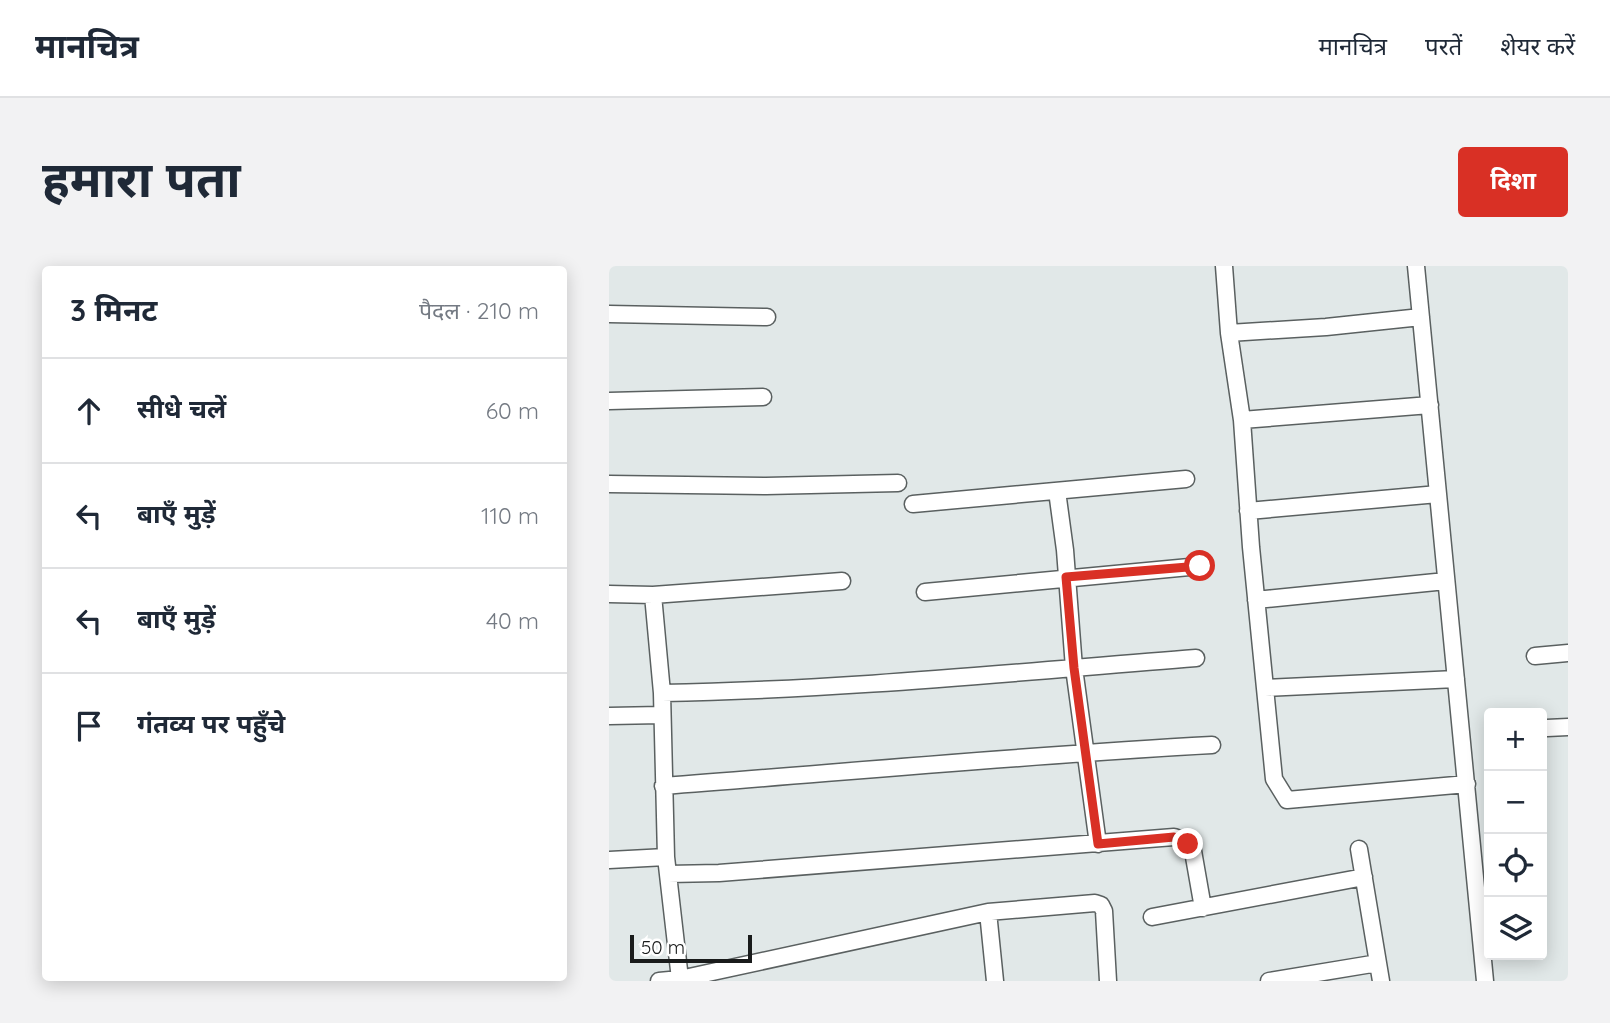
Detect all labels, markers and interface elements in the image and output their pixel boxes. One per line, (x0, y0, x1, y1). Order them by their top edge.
text: मानचित्र (35, 25, 139, 66)
text: मानचित्र (1318, 31, 1387, 61)
text: परतें (1425, 31, 1462, 61)
text: शेयर करें (1500, 31, 1575, 61)
button: दिशा (1458, 147, 1568, 217)
text: हमारा पता (42, 148, 241, 209)
text: 3 मिनट (70, 291, 157, 329)
text: पैदल · 210 m (419, 296, 539, 325)
icon: ahead (70, 392, 108, 430)
text: सीधे चलें (137, 392, 226, 425)
text: 60 m (486, 396, 539, 425)
icon: left (70, 497, 108, 535)
text: बाएँ मुड़ें (137, 497, 216, 530)
text: 110 m (481, 501, 539, 530)
route start (1184, 550, 1215, 581)
icon: left (70, 602, 108, 640)
text: बाएँ मुड़ें (137, 602, 216, 635)
text: 40 m (486, 606, 539, 635)
icon: arrive (70, 707, 108, 745)
text: गंतव्य पर पहुँचे (137, 707, 285, 740)
map controls (1484, 708, 1547, 960)
button: + (1484, 708, 1547, 771)
button: − (1484, 771, 1547, 834)
route end (1172, 828, 1203, 859)
button: locate (1484, 834, 1547, 897)
button: layers (1484, 897, 1547, 960)
scale bar (630, 932, 753, 964)
text: 50 m (641, 935, 685, 959)

